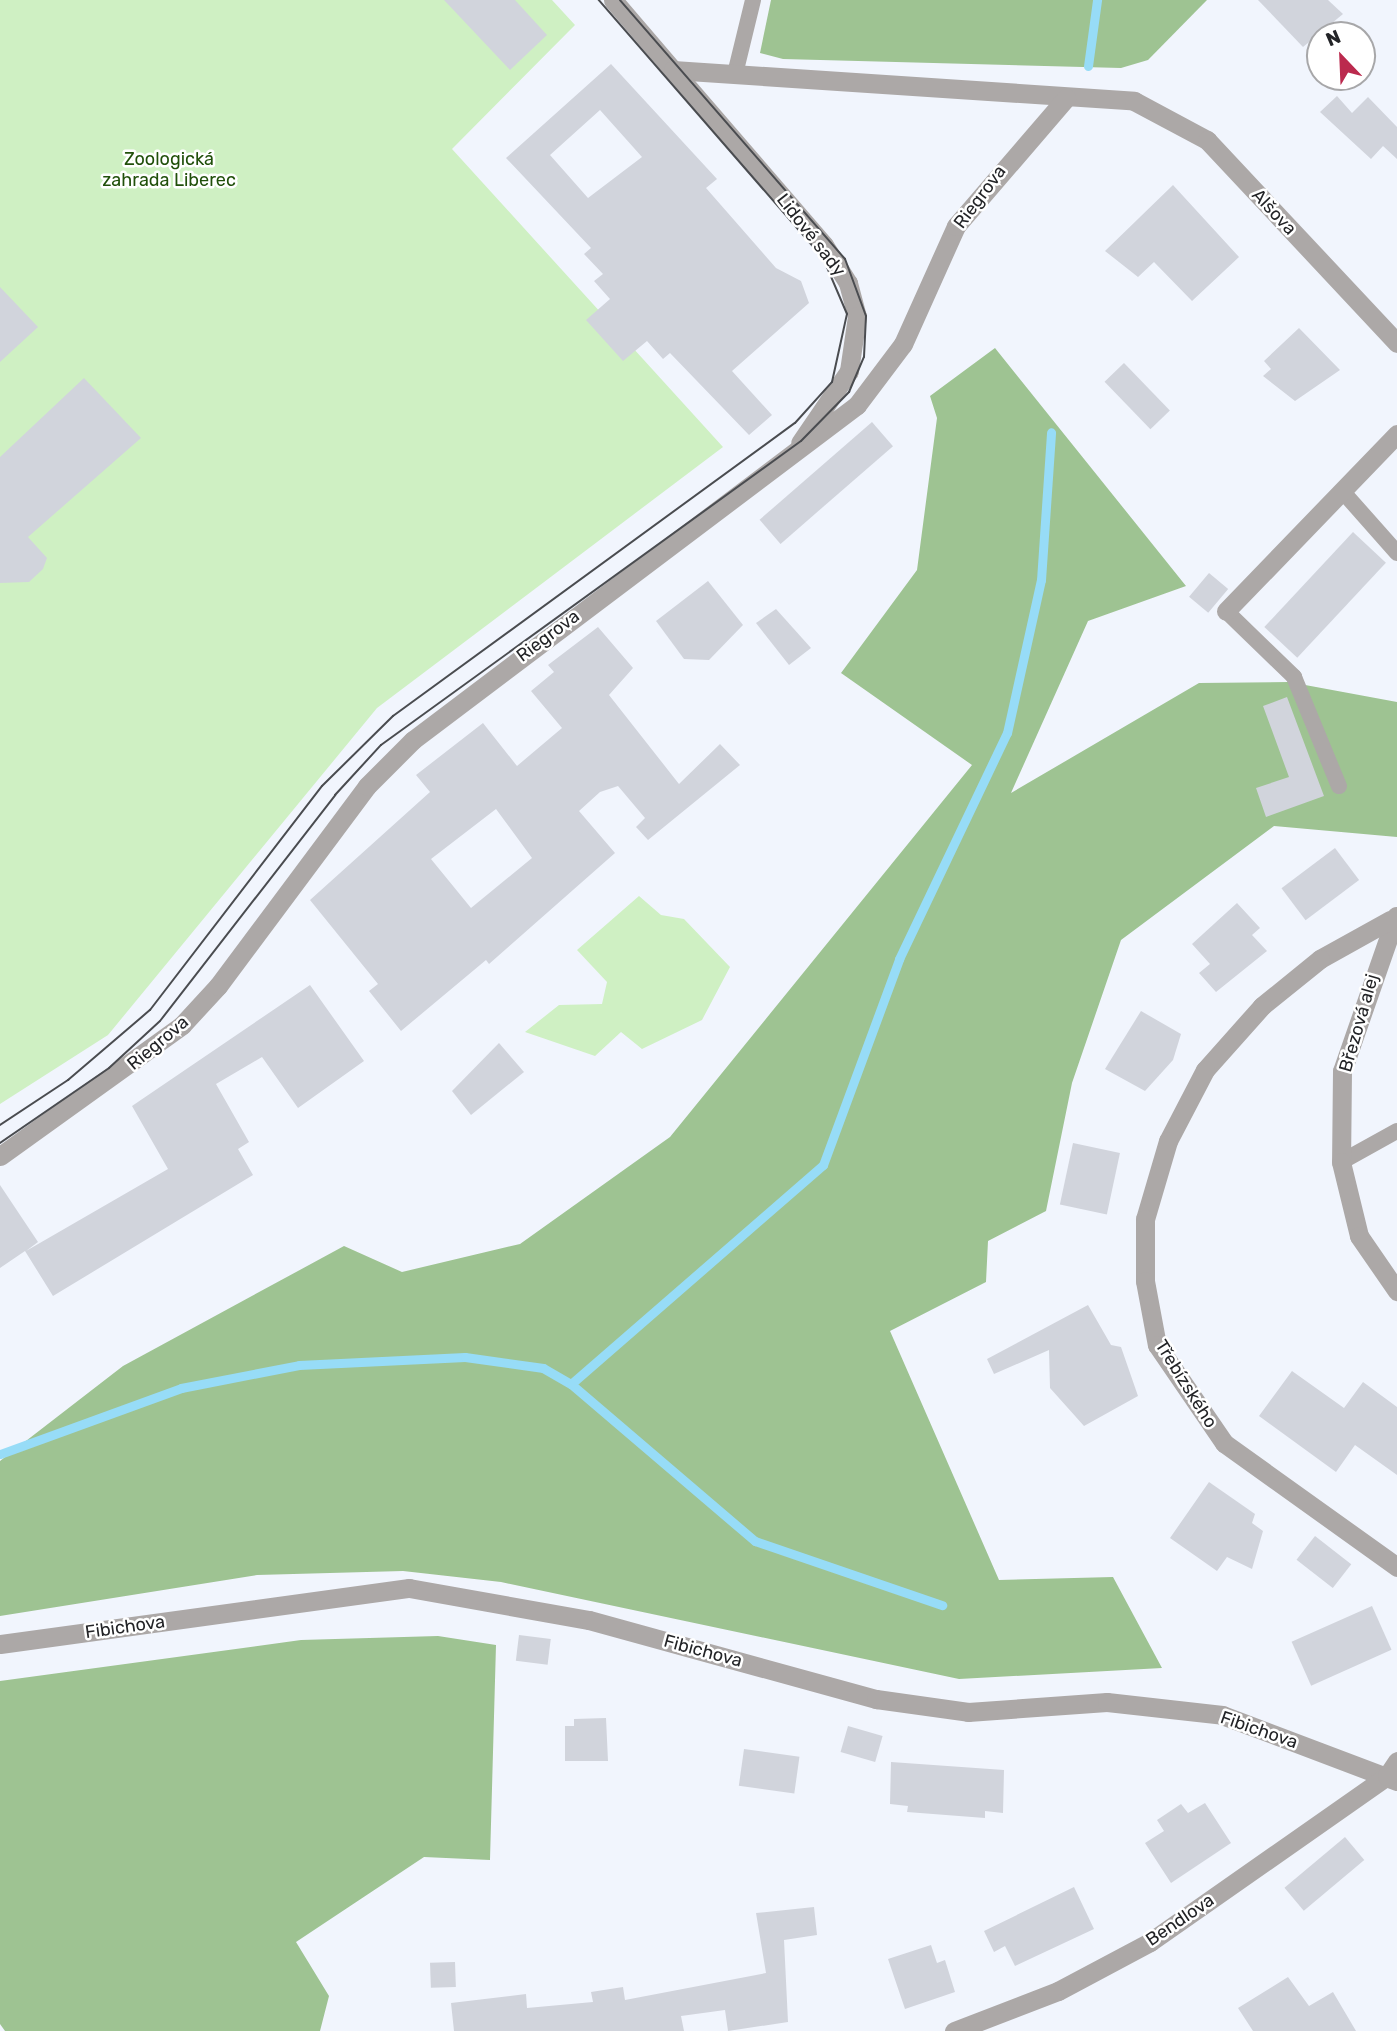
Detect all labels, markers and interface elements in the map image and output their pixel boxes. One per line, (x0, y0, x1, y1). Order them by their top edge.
north arrow (1306, 21, 1376, 91)
text: N (1323, 25, 1344, 51)
park label: Zoologická zahrada Liberec (102, 149, 236, 192)
street label: Riegrova (949, 161, 1011, 233)
street label: Alšova (1247, 184, 1301, 240)
street label: Lidové sady (772, 189, 850, 281)
street label: Riegrova (512, 605, 584, 667)
street label: Březová alej (1335, 972, 1383, 1074)
street label: Riegrova (123, 1011, 193, 1075)
street label: Třebízského (1150, 1336, 1222, 1432)
street label: Fibichova (84, 1611, 166, 1643)
street label: Fibichova (661, 1630, 745, 1672)
street label: Fibichova (1217, 1707, 1301, 1753)
street label: Bendlova (1142, 1889, 1218, 1951)

